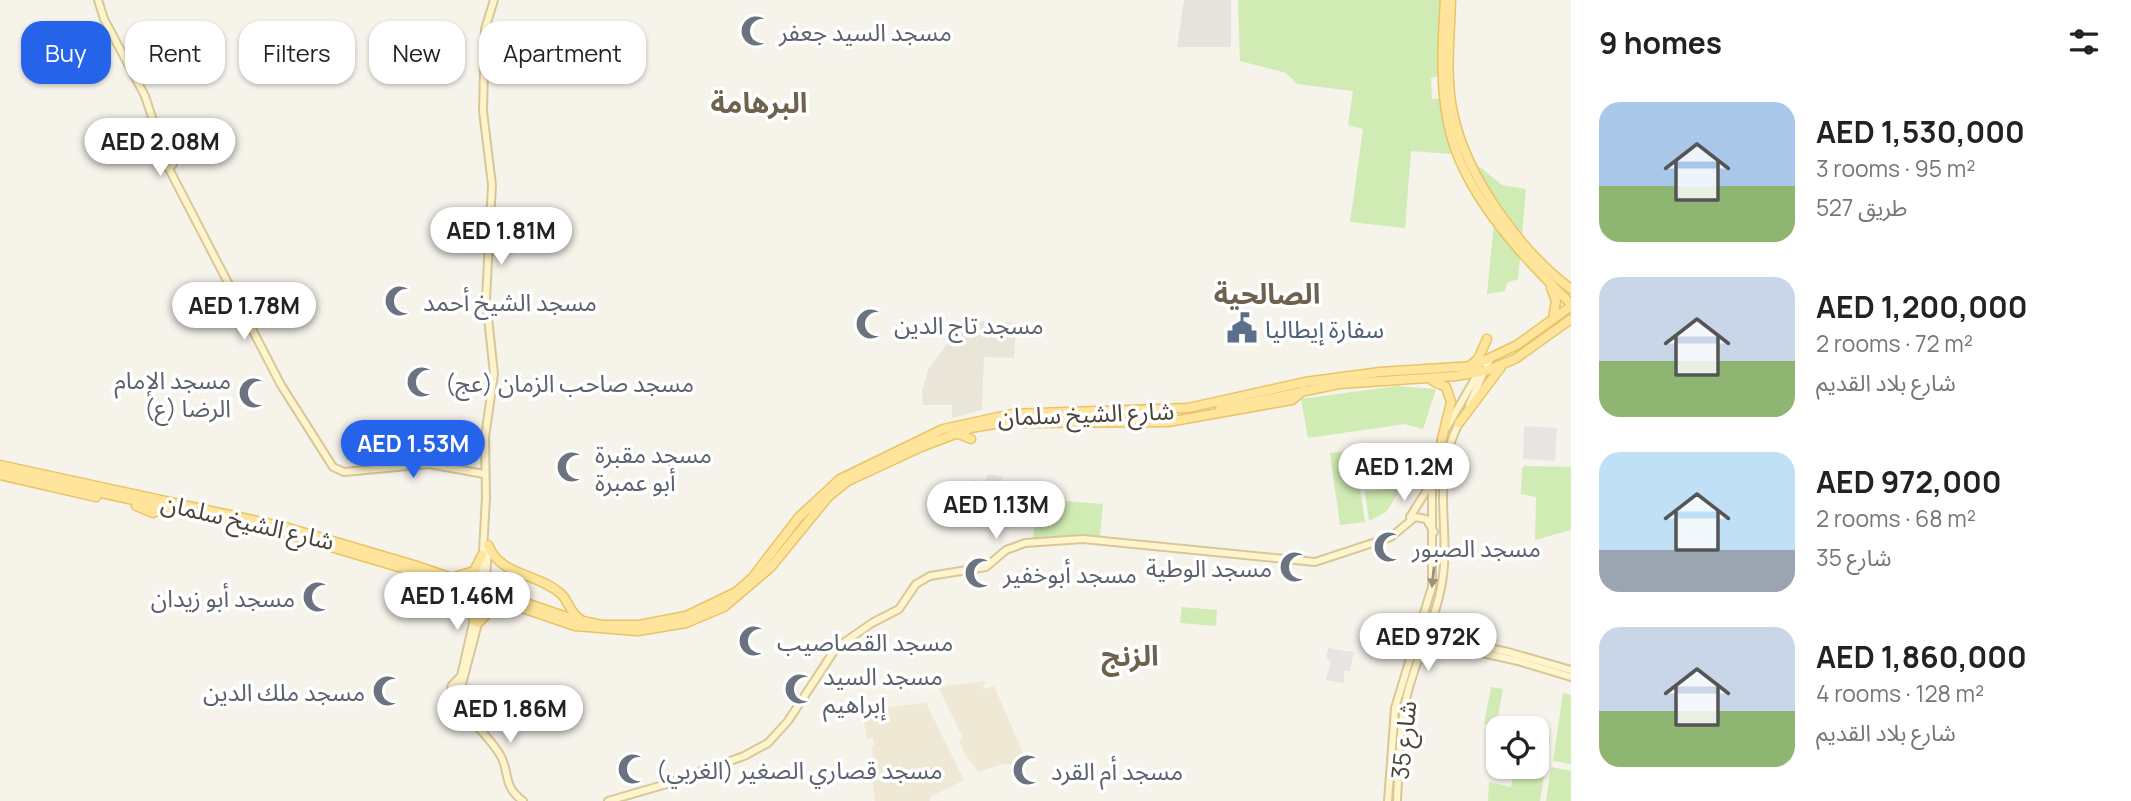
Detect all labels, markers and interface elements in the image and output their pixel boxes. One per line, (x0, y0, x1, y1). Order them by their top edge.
mosque icon: مسجد السيد جعفر (739, 14, 773, 48)
place label: مسجد السيد جعفر (778, 15, 952, 48)
chip: Buy (21, 21, 111, 84)
chip: Rent (125, 21, 225, 84)
chip: Filters (239, 21, 355, 84)
chip: New (369, 21, 465, 84)
chip: Apartment (479, 21, 646, 84)
text: 9 homes (1599, 22, 1722, 63)
icon: filters (2065, 23, 2103, 61)
district label: البرهامة (711, 83, 807, 121)
text: AED 1,530,000 (1816, 111, 2025, 152)
pin: AED 2.08M (80, 118, 240, 178)
text: AED 2.08M (100, 125, 220, 157)
icon: home (1655, 130, 1739, 214)
text: 3 rooms · 95 m² (1816, 152, 1975, 184)
text: طريق 527 (1816, 191, 1907, 223)
pin: AED 1.81M (421, 208, 581, 267)
text: AED 1.81M (446, 214, 556, 246)
district label: الصالحية (1214, 274, 1320, 312)
pin: AED 1.78M (164, 282, 324, 342)
mosque icon: مسجد الشيخ أحمد (383, 284, 417, 318)
place label: مسجد الشيخ أحمد (423, 285, 597, 320)
text: AED 1,200,000 (1816, 286, 2027, 327)
text: AED 1.78M (188, 289, 300, 321)
icon: home (1655, 305, 1739, 389)
mosque icon: مسجد تاج الدين (854, 307, 888, 341)
place label: مسجد تاج الدين (894, 308, 1044, 343)
public building icon: سفارة إيطاليا (1225, 311, 1259, 345)
place label: سفارة إيطاليا (1265, 312, 1384, 346)
text: 2 rooms · 72 m² (1816, 327, 1973, 359)
place label: مسجد الإمام الرضا (ع) (114, 363, 231, 426)
mosque icon: مسجد صاحب الزمان (عج) (405, 365, 439, 399)
place label: مسجد صاحب الزمان (عج) (445, 366, 694, 401)
text: شارع بلاد القديم (1816, 366, 1956, 398)
mosque icon: مسجد الإمام الرضا (ع) (237, 376, 271, 410)
street label: شارع الشيخ سلمان (997, 393, 1175, 435)
pin: AED 1.53M (333, 420, 493, 480)
text: AED 1.53M (357, 427, 469, 459)
place label: مسجد مقبرة أبو عمبرة (595, 437, 712, 498)
pin: AED 1.2M (1332, 444, 1476, 503)
mosque icon: مسجد مقبرة أبو عمبرة (555, 450, 589, 484)
text: AED 1.2M (1354, 450, 1454, 482)
text: AED 972,000 (1816, 461, 2001, 502)
icon: home (1655, 480, 1739, 564)
pin: AED 1.13M (916, 482, 1076, 541)
street label: شارع الشيخ سلمان (158, 485, 338, 559)
text: AED 1.13M (943, 488, 1049, 520)
text: 2 rooms · 68 m² (1816, 502, 1976, 534)
mosque icon: مسجد الصبور (1372, 530, 1406, 564)
place label: مسجد الصبور (1411, 531, 1541, 564)
text: شارع 35 (1816, 541, 1891, 573)
mosque icon: مسجد الوطية (1278, 550, 1312, 584)
place label: مسجد الوطية (1146, 551, 1272, 584)
mosque icon: مسجد أبوخفير (963, 556, 997, 590)
place label: مسجد أبوخفير (1002, 557, 1137, 590)
one-way arrow (1428, 566, 1439, 588)
pin: AED 1.46M (377, 572, 537, 632)
text: AED 1.46M (400, 579, 514, 611)
mosque icon: مسجد أبو زيدان (301, 580, 335, 614)
place label: مسجد أبو زيدان (151, 581, 295, 614)
pin: AED 972K (1356, 614, 1500, 673)
text: AED 972K (1376, 620, 1480, 652)
mosque icon: مسجد القصاصيب (737, 624, 771, 658)
place label: مسجد القصاصيب (777, 625, 953, 658)
district label: الزنج (1101, 636, 1159, 677)
text: AED 1,860,000 (1816, 636, 2027, 677)
icon: home (1655, 655, 1739, 739)
place label: مسجد السيد إبراهيم (823, 659, 943, 722)
mosque icon: مسجد السيد إبراهيم (783, 672, 817, 706)
mosque icon: مسجد ملك الدين (371, 674, 405, 708)
place label: مسجد ملك الدين (203, 675, 365, 708)
text: 4 rooms · 128 m² (1816, 677, 1984, 709)
pin: AED 1.86M (430, 686, 590, 745)
text: AED 1.86M (453, 692, 567, 724)
street label: شارع 35 (1382, 699, 1426, 781)
map controls (1486, 716, 1549, 779)
button: locate (1486, 716, 1549, 779)
text: شارع بلاد القديم (1816, 716, 1956, 748)
mosque icon: مسجد قصاري الصغير (الغربي) (616, 752, 650, 786)
place label: مسجد قصاري الصغير (الغربي) (656, 753, 943, 789)
mosque icon: مسجد أم القرد (1011, 753, 1045, 787)
place label: مسجد أم القرد (1051, 754, 1183, 790)

